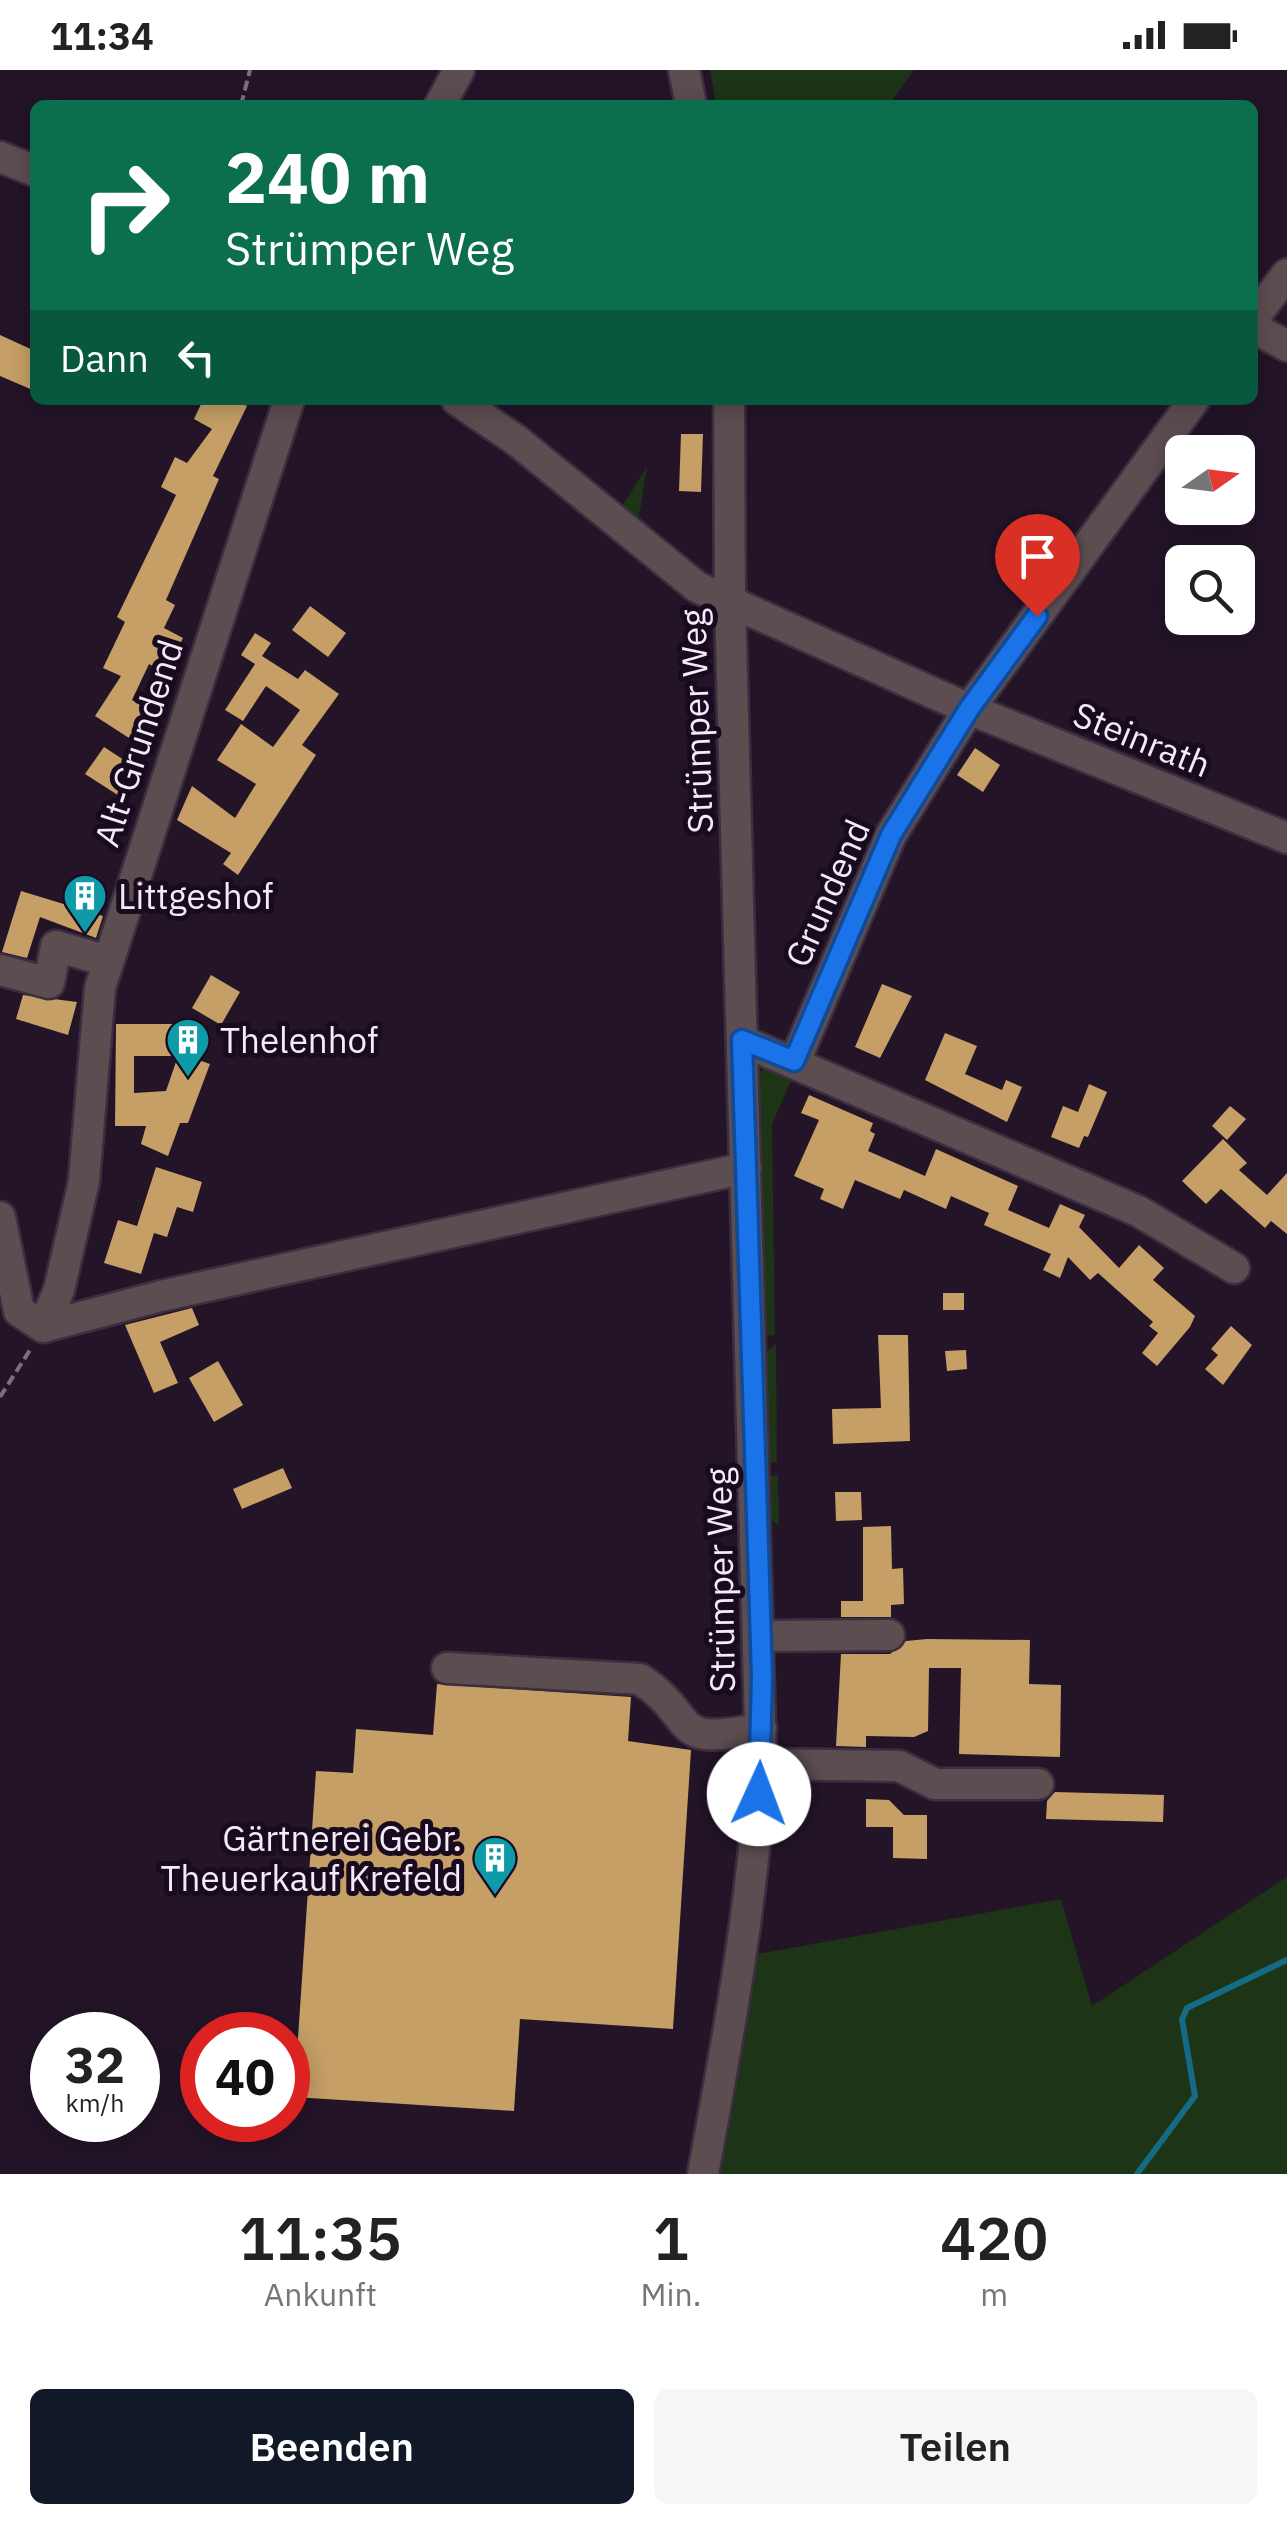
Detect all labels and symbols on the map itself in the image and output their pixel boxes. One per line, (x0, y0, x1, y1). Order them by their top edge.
north arrow (1165, 435, 1255, 525)
pin (995, 514, 1080, 617)
street label: Strümper Weg (669, 607, 723, 834)
street label: Alt-Grundend (83, 634, 193, 852)
street label: Steinrath (1067, 691, 1217, 787)
street label: Grundend (774, 812, 880, 974)
building icon: Littgeshof (62, 873, 108, 934)
place label: Littgeshof (118, 873, 273, 919)
building icon: Thelenhof (165, 1017, 211, 1078)
place label: Thelenhof (220, 1017, 378, 1063)
street label: Strümper Weg (695, 1467, 745, 1693)
position arrow (707, 1742, 811, 1846)
place label: Gärtnerei Gebr. Theuerkauf Krefeld (161, 1815, 462, 1901)
building icon: Gärtnerei Gebr. Theuerkauf Krefeld (472, 1835, 518, 1896)
speed limit sign: 40 (180, 2012, 310, 2142)

